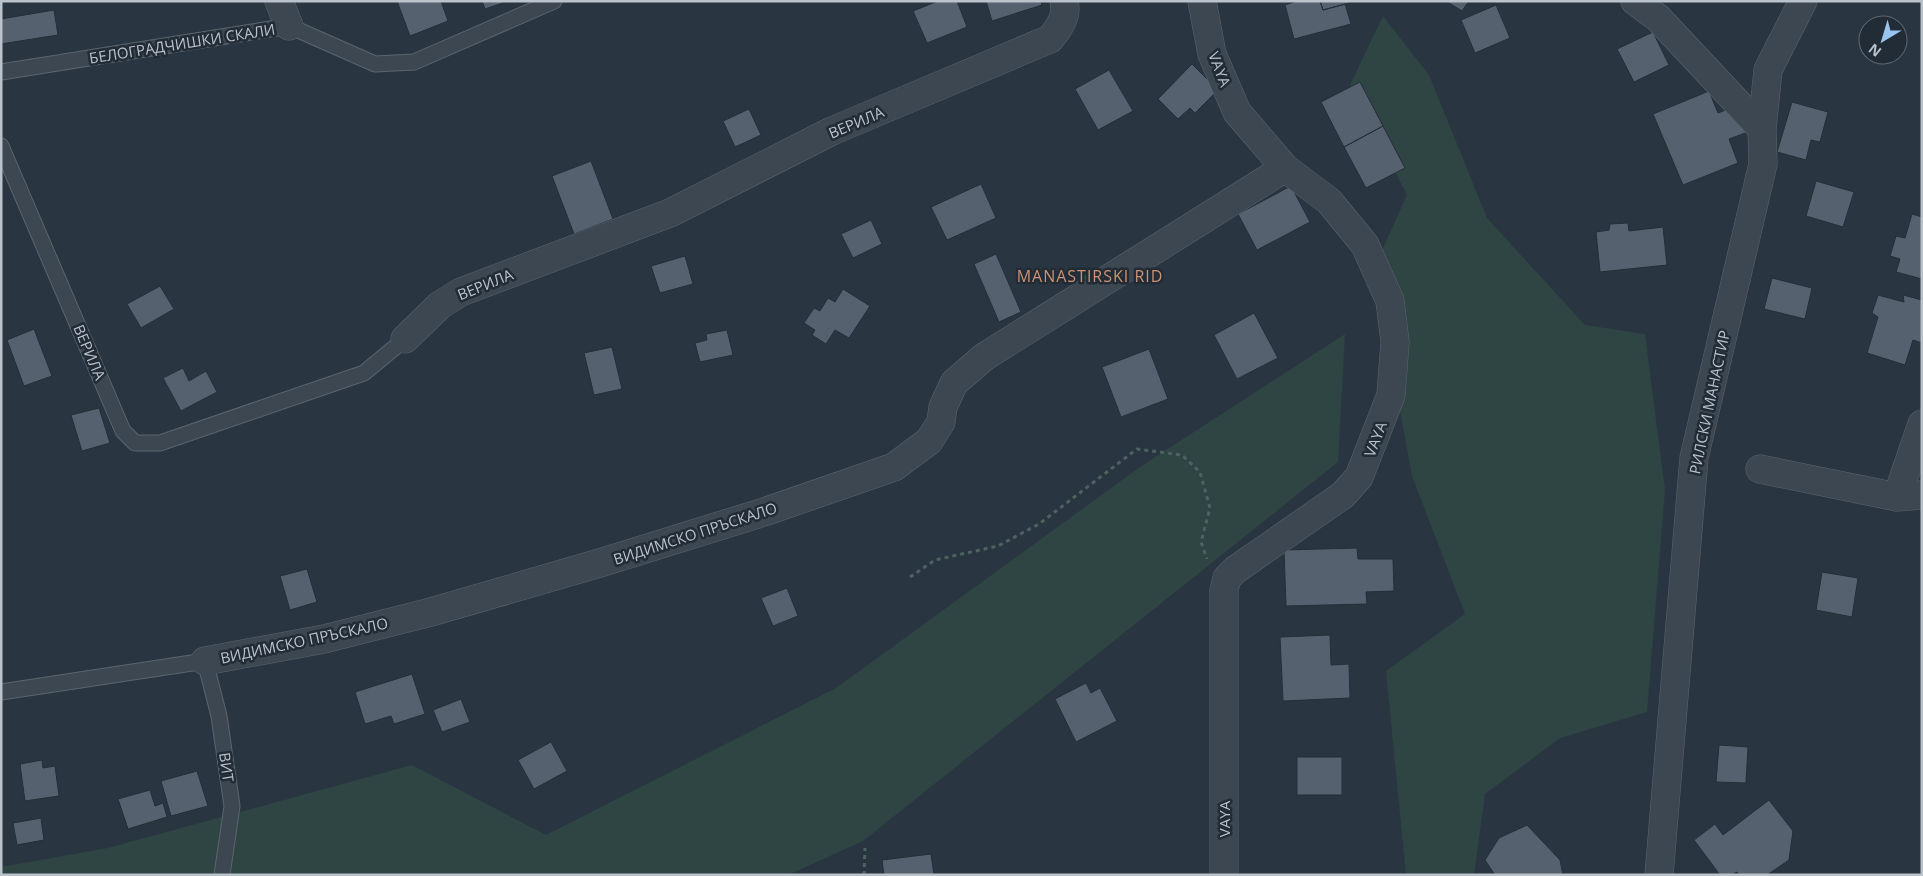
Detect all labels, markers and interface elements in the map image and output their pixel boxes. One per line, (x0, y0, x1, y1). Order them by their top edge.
north arrow (1858, 15, 1908, 65)
street label: БЕЛОГРАДЧИШКИ СКАЛИ (88, 18, 276, 68)
text: N (1864, 40, 1885, 62)
street label: VAYA (1204, 48, 1236, 90)
street label: ВЕРИЛА (825, 101, 887, 143)
street label: ВЕРИЛА (454, 264, 516, 304)
district label: MANASTIRSKI RID (1017, 265, 1163, 287)
street label: ВЕРИЛА (69, 321, 111, 383)
street label: РИЛСКИ МАНАСТИР (1684, 328, 1734, 476)
street label: VAYA (1359, 418, 1391, 460)
street label: ВИДИМСКО ПРЪСКАЛО (611, 497, 779, 569)
street label: ВИДИМСКО ПРЪСКАЛО (218, 612, 390, 668)
street label: ВИТ (215, 751, 239, 784)
street label: VAYA (1214, 800, 1234, 837)

